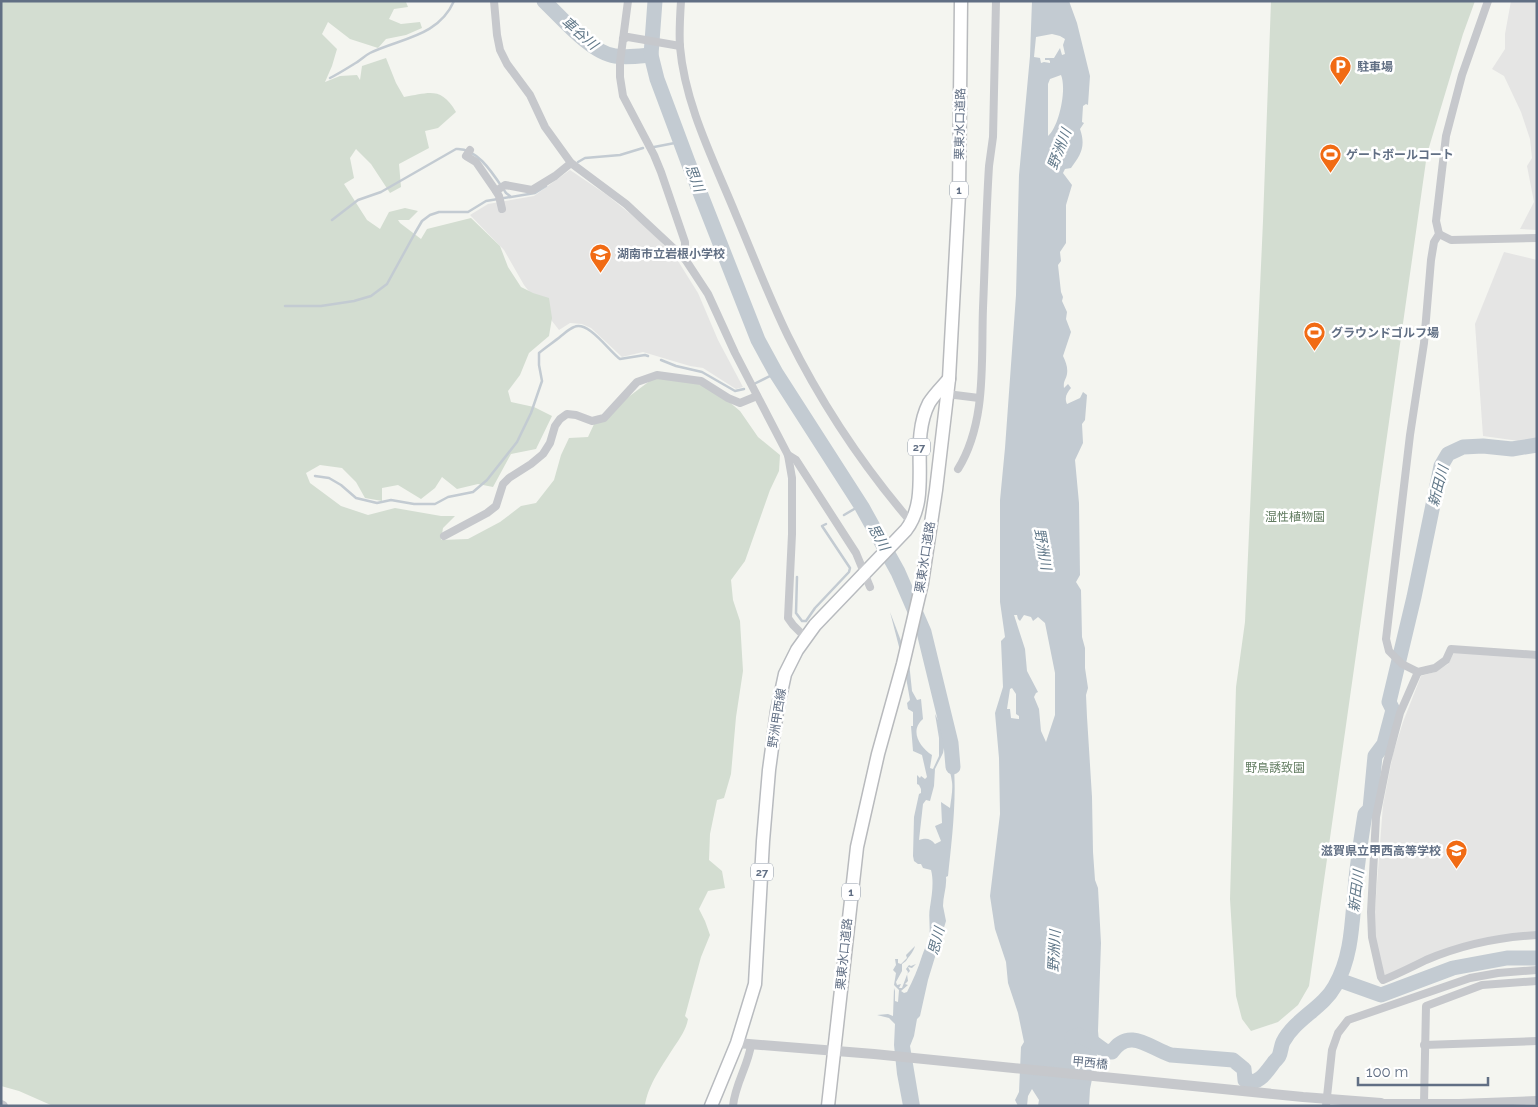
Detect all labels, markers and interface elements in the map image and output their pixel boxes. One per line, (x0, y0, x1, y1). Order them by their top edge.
water label: 車谷川 (559, 13, 603, 54)
parking icon: 駐車場 (1329, 55, 1353, 86)
place label: 駐車場 (1357, 60, 1393, 74)
street label: 栗東水口道路 (952, 88, 968, 160)
water label: 野洲川 (1044, 125, 1075, 171)
sports icon: ゲートボールコート (1318, 143, 1342, 174)
place label: ゲートボールコート (1346, 148, 1454, 162)
water label: 思川 (683, 162, 708, 196)
road number: 1 (950, 182, 968, 198)
school or university icon: 湖南市立岩根小学校 (589, 242, 613, 273)
place label: 湖南市立岩根小学校 (617, 247, 725, 261)
sports icon: グラウンドゴルフ場 (1303, 321, 1327, 352)
place label: グラウンドゴルフ場 (1331, 326, 1439, 340)
road number: 27 (908, 438, 930, 456)
water label: 新田川 (1425, 462, 1452, 508)
park label: 湿性植物園 (1265, 510, 1325, 524)
street label: 栗東水口道路 (912, 520, 938, 594)
water label: 思川 (865, 521, 894, 555)
water label: 野洲川 (1031, 527, 1055, 573)
street label: 野洲甲西線 (765, 687, 789, 749)
park label: 野鳥誘致園 (1245, 761, 1305, 775)
school or university icon: 滋賀県立甲西高等学校 (1445, 839, 1469, 870)
place label: 滋賀県立甲西高等学校 (1321, 844, 1441, 858)
road number: 27 (751, 864, 773, 880)
water label: 新田川 (1346, 867, 1367, 913)
road number: 1 (842, 884, 860, 900)
street label: 栗東水口道路 (833, 917, 855, 991)
water label: 思川 (925, 923, 948, 957)
water label: 野洲川 (1045, 928, 1063, 972)
street label: 甲西橋 (1071, 1054, 1109, 1072)
scale bar (1358, 1054, 1488, 1086)
text: 100 m (1366, 1063, 1408, 1081)

